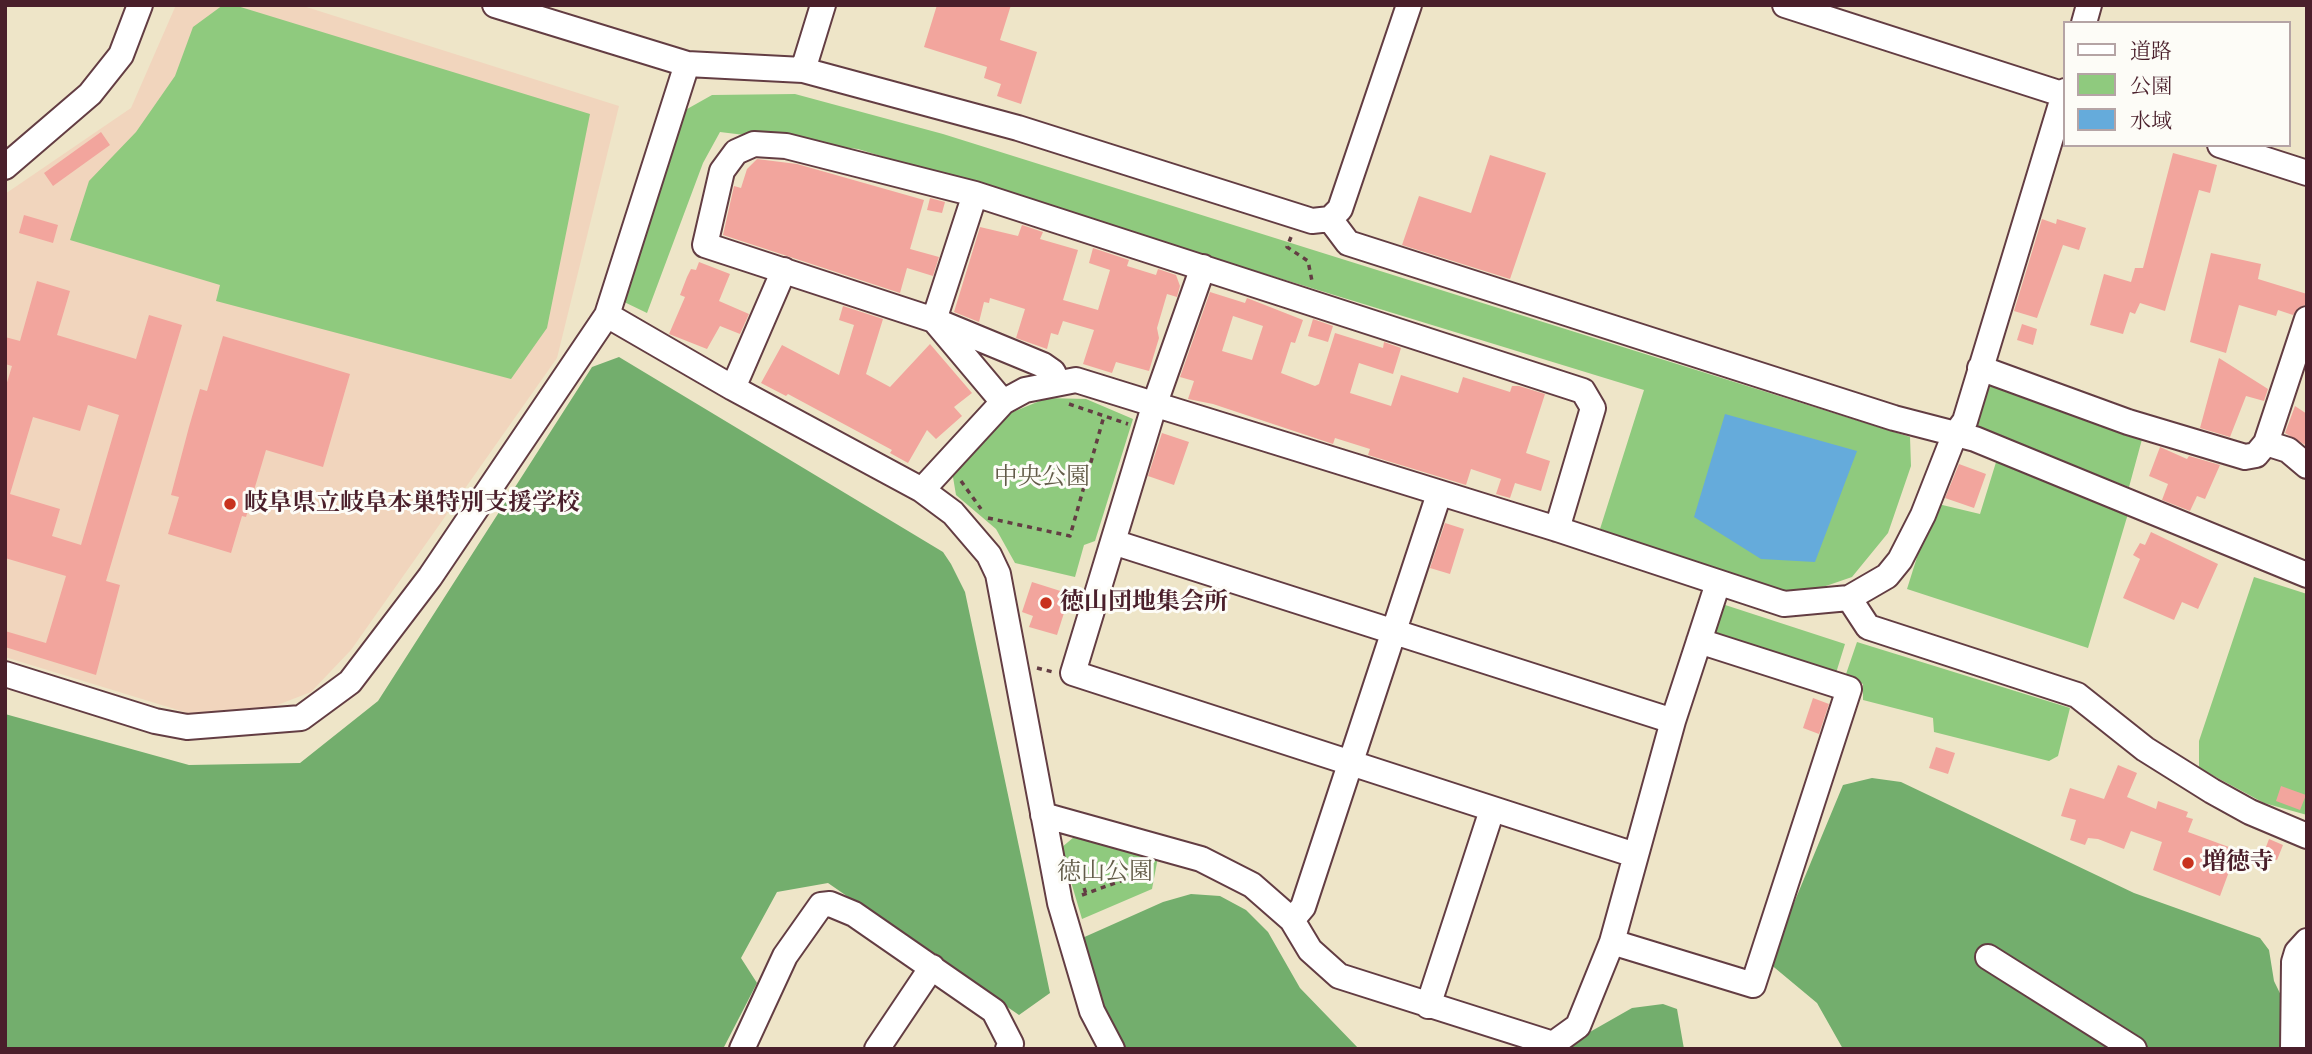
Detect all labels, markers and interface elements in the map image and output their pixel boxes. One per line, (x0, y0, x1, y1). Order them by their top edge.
legend (2064, 21, 2291, 147)
text: 道路 (2130, 37, 2172, 65)
text: 公園 (2130, 72, 2172, 100)
text: 水域 (2130, 107, 2172, 135)
park label: 中央公園 (994, 464, 1090, 492)
place label: 岐阜県立岐阜本巣特別支援学校 (244, 490, 580, 518)
marker: 岐阜県立岐阜本巣特別支援学校 (222, 496, 238, 512)
place label: 徳山団地集会所 (1060, 589, 1228, 617)
marker: 徳山団地集会所 (1038, 595, 1054, 611)
place label: 増徳寺 (2202, 849, 2274, 877)
marker: 増徳寺 (2180, 855, 2196, 871)
park label: 徳山公園 (1057, 859, 1153, 887)

